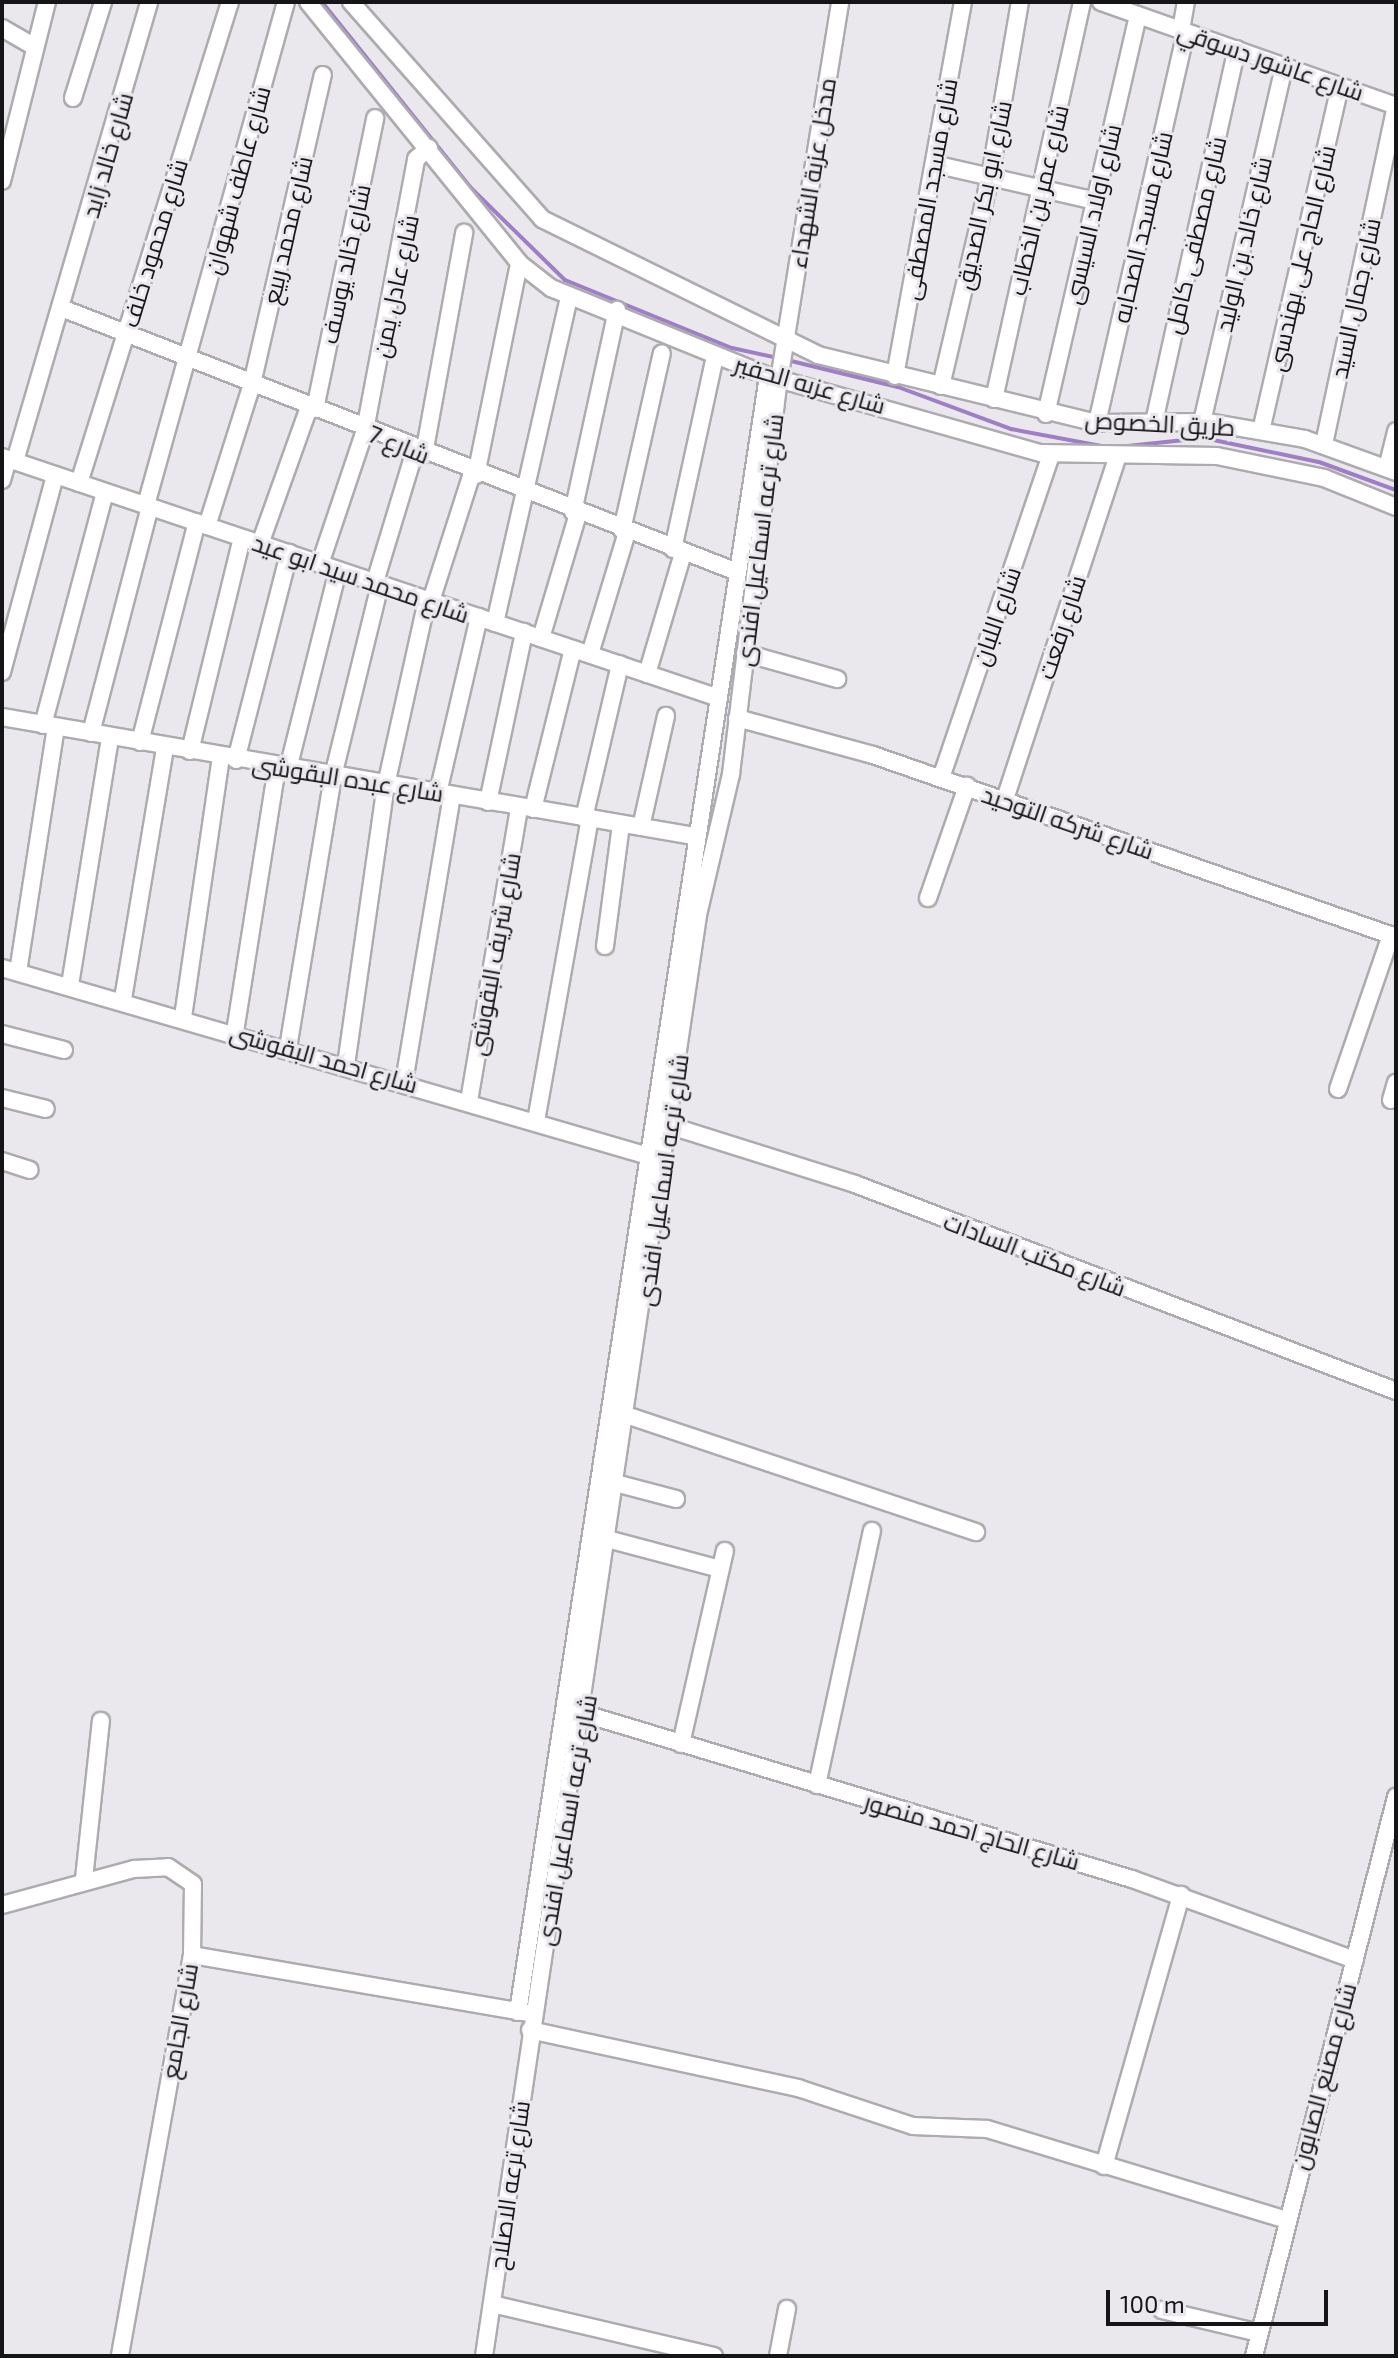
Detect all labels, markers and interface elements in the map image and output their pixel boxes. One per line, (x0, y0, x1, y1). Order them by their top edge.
street label: شارع عاشور دسوقي (1174, 16, 1368, 106)
street label: مدخل عزبة الشهداء (783, 76, 841, 270)
street label: شارع مسجد المصطفى (895, 76, 963, 302)
street label: شارع عاطف شهوان (198, 83, 276, 277)
street label: شارع خالد زايد (75, 89, 139, 221)
street label: شارع ابو بكر الصديق (949, 98, 1017, 292)
street label: شارع عمر بن الخطاب (1002, 102, 1074, 298)
street label: شارع اولاد السيسى (1057, 121, 1127, 307)
street label: شارع مسجد الصحابه (1106, 128, 1178, 326)
street label: شارع مصطفى كامل (1158, 133, 1232, 337)
street label: شارع الحاج على بهندسى (1261, 142, 1341, 374)
street label: شارع محمد ربيع (256, 153, 318, 307)
street label: شارع خالد بن الوليد (1209, 154, 1277, 334)
street label: شارع محمود خلف (115, 155, 193, 331)
street label: شارع خالد يوسف (314, 182, 376, 346)
street label: شارع عادل يمن (366, 212, 424, 360)
street label: شارع جمال السيد (1324, 215, 1386, 381)
street label: شارع عزبه الحفير (731, 349, 889, 419)
street label: طريق الخصوص (1084, 405, 1236, 441)
street label: شارع ترعه اسماعيل افندى (729, 412, 789, 668)
street label: شارع 7 (364, 419, 434, 469)
street label: شارع محمد سيد ابو عيد (249, 527, 473, 629)
street label: شارع اللبان (966, 563, 1026, 669)
street label: شارع رفعت (1031, 571, 1091, 683)
street label: شارع عبده البقوشى (250, 749, 446, 807)
street label: شارع شركه التوحيد (978, 779, 1158, 865)
street label: شارع شريف البقوشى (462, 850, 526, 1058)
street label: شارع احمد البقوشى (227, 1017, 421, 1099)
street label: شارع ترعه اسماعيل افندى (630, 1052, 694, 1308)
street label: شارع مكتب السادات (940, 1206, 1130, 1302)
street label: شارع ترعه اسماعيل افندى (530, 1692, 602, 1948)
street label: شارع الحاج احمد منصور (861, 1786, 1083, 1876)
street label: شارع الجامع (155, 1961, 203, 2081)
street label: شارع مصنع الصابون (1284, 1979, 1362, 2173)
street label: شارع ترعه الاصلاح (483, 2099, 535, 2271)
scale bar (1110, 2274, 1332, 2324)
text: 100 m (1120, 2289, 1185, 2318)

